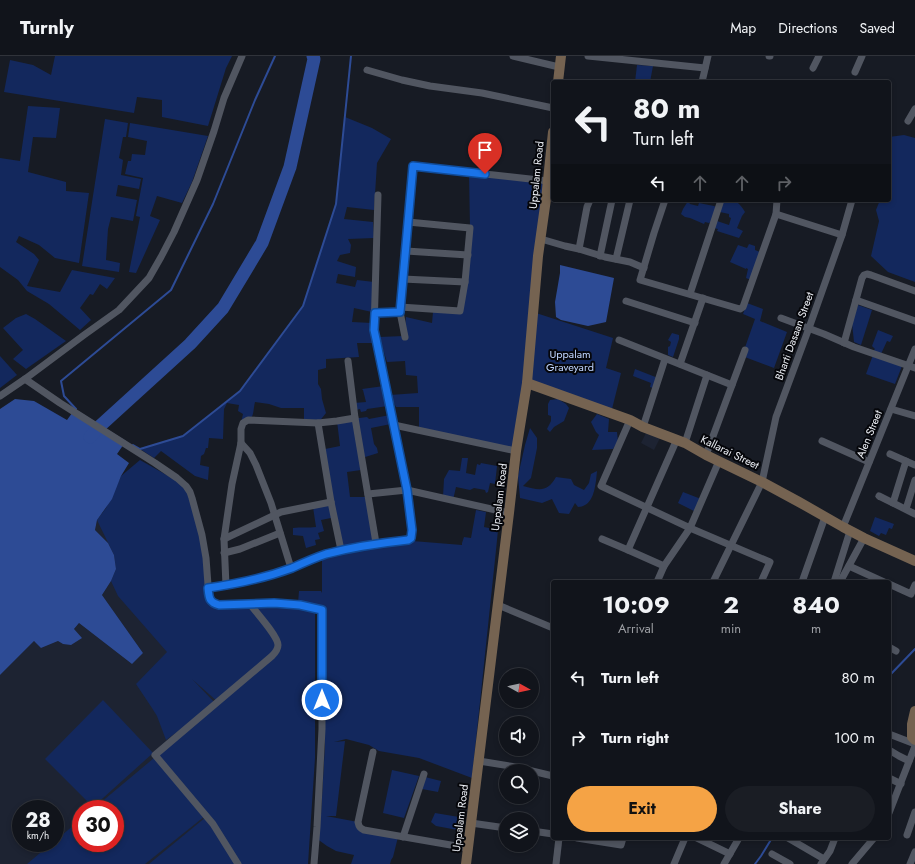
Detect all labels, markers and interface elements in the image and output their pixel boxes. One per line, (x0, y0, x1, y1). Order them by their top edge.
text: Turnly (20, 14, 74, 41)
text: Map (730, 18, 756, 38)
text: Directions (778, 18, 838, 38)
text: Saved (860, 18, 895, 38)
text: 80 m (633, 88, 700, 129)
icon: left (567, 96, 619, 148)
text: Turn left (633, 126, 693, 152)
pin (468, 133, 502, 174)
icon: arrive (474, 139, 496, 161)
street label: Uppalam Road (524, 140, 548, 210)
icon: left (647, 172, 669, 194)
icon: ahead (689, 172, 711, 194)
icon: ahead (731, 172, 753, 194)
icon: right (773, 172, 795, 194)
street label: Bharti Dasaan Street (771, 289, 818, 382)
park label: Uppalam Graveyard (546, 346, 594, 375)
street label: Alen Street (852, 407, 886, 461)
street label: Kallarai Street (698, 431, 762, 473)
street label: Uppalam Road (487, 462, 511, 532)
text: 10:09 (602, 587, 670, 622)
text: 2 (723, 587, 739, 622)
text: 840 (792, 587, 840, 622)
text: Arrival (618, 619, 654, 638)
text: min (721, 619, 741, 638)
text: m (811, 619, 821, 638)
icon: left (567, 667, 589, 689)
text: Turn left (601, 667, 659, 689)
text: 80 m (842, 667, 875, 689)
north arrow (499, 668, 539, 708)
map controls (499, 668, 539, 852)
position arrow (301, 679, 343, 721)
button: sound (499, 716, 539, 756)
icon: right (567, 727, 589, 749)
text: Turn right (601, 727, 669, 749)
text: 100 m (834, 727, 875, 749)
button: search (499, 764, 539, 804)
street label: Uppalam Road (448, 783, 472, 853)
button: Exit (567, 786, 717, 832)
button: Share (725, 786, 875, 832)
speed limit sign: 30 (72, 800, 124, 852)
text: 28 (25, 806, 51, 835)
button: layers (499, 812, 539, 852)
text: km/h (27, 828, 49, 843)

